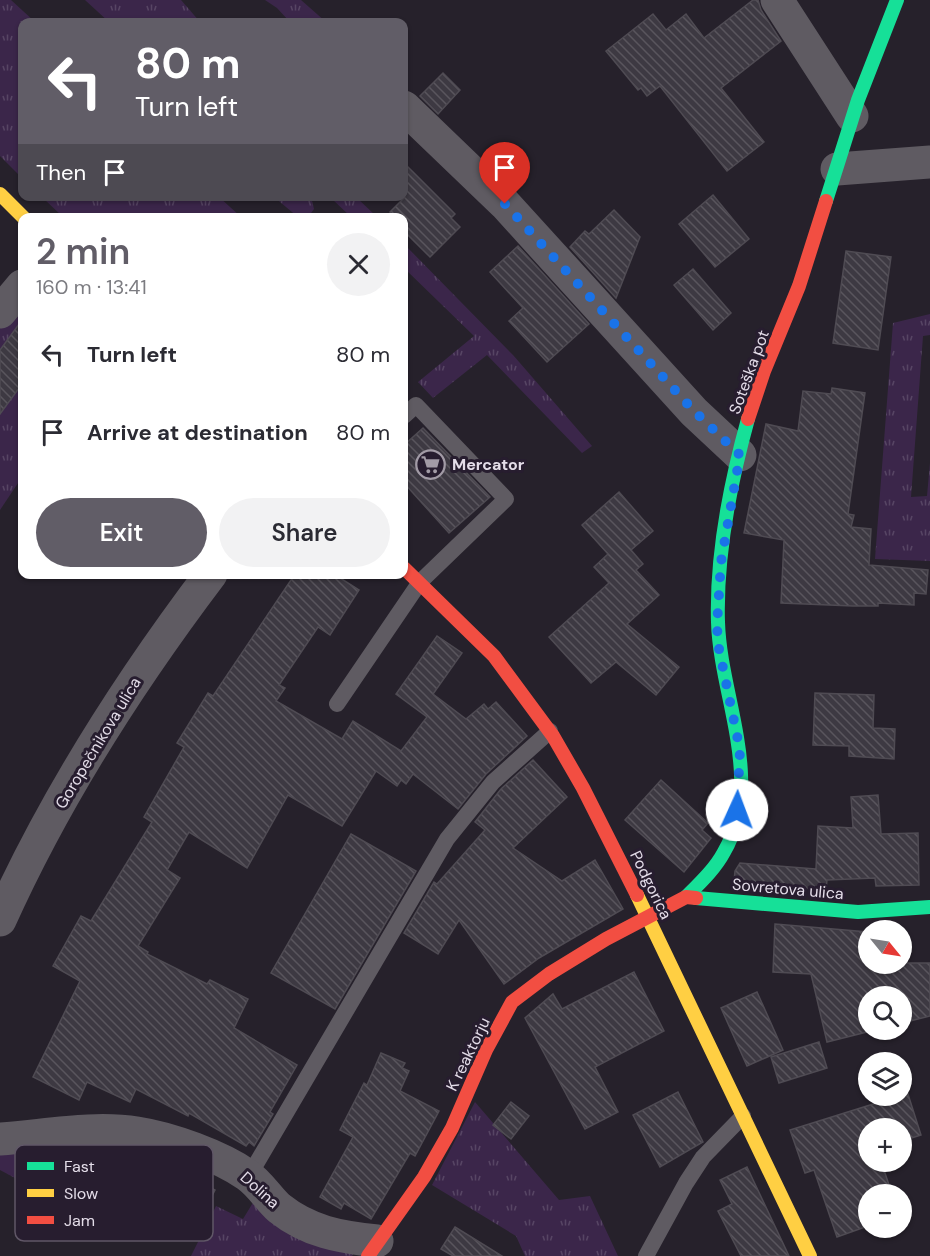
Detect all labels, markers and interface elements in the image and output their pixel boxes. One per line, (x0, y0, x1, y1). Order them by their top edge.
text: 80 m (135, 36, 241, 91)
icon: left (36, 42, 114, 120)
text: Turn left (135, 89, 238, 124)
pin (479, 142, 530, 204)
icon: arrive (488, 151, 521, 184)
icon: arrive (98, 156, 131, 189)
text: Then (36, 158, 86, 187)
text: 2 min (36, 228, 130, 275)
button: close (327, 233, 390, 296)
text: 160 m · 13:41 (36, 274, 147, 300)
street label: Soteška pot (724, 327, 774, 417)
icon: left (36, 338, 69, 371)
text: Turn left (87, 340, 177, 369)
text: 80 m (336, 340, 390, 369)
icon: arrive (36, 416, 69, 449)
text: Arrive at destination (87, 418, 308, 447)
text: 80 m (336, 418, 390, 447)
supermarket icon: Mercator (415, 448, 447, 480)
place label: Mercator (452, 454, 525, 475)
button: Exit (36, 498, 207, 567)
button: Share (219, 498, 390, 567)
street label: Goropečnikova ulica (50, 673, 146, 813)
position arrow (705, 778, 769, 842)
street label: Podgorica (625, 847, 677, 923)
street label: Sovretova ulica (731, 874, 845, 904)
north arrow (858, 920, 912, 974)
map controls (858, 920, 912, 1238)
button: search (858, 986, 912, 1040)
street label: K reaktorju (441, 1014, 495, 1094)
button: layers (858, 1052, 912, 1106)
button: + (858, 1118, 912, 1172)
legend (15, 1145, 213, 1241)
text: Fast (64, 1156, 95, 1177)
street label: Dolina (236, 1167, 284, 1213)
text: Slow (64, 1183, 98, 1204)
button: − (858, 1184, 912, 1238)
text: Jam (64, 1210, 95, 1231)

